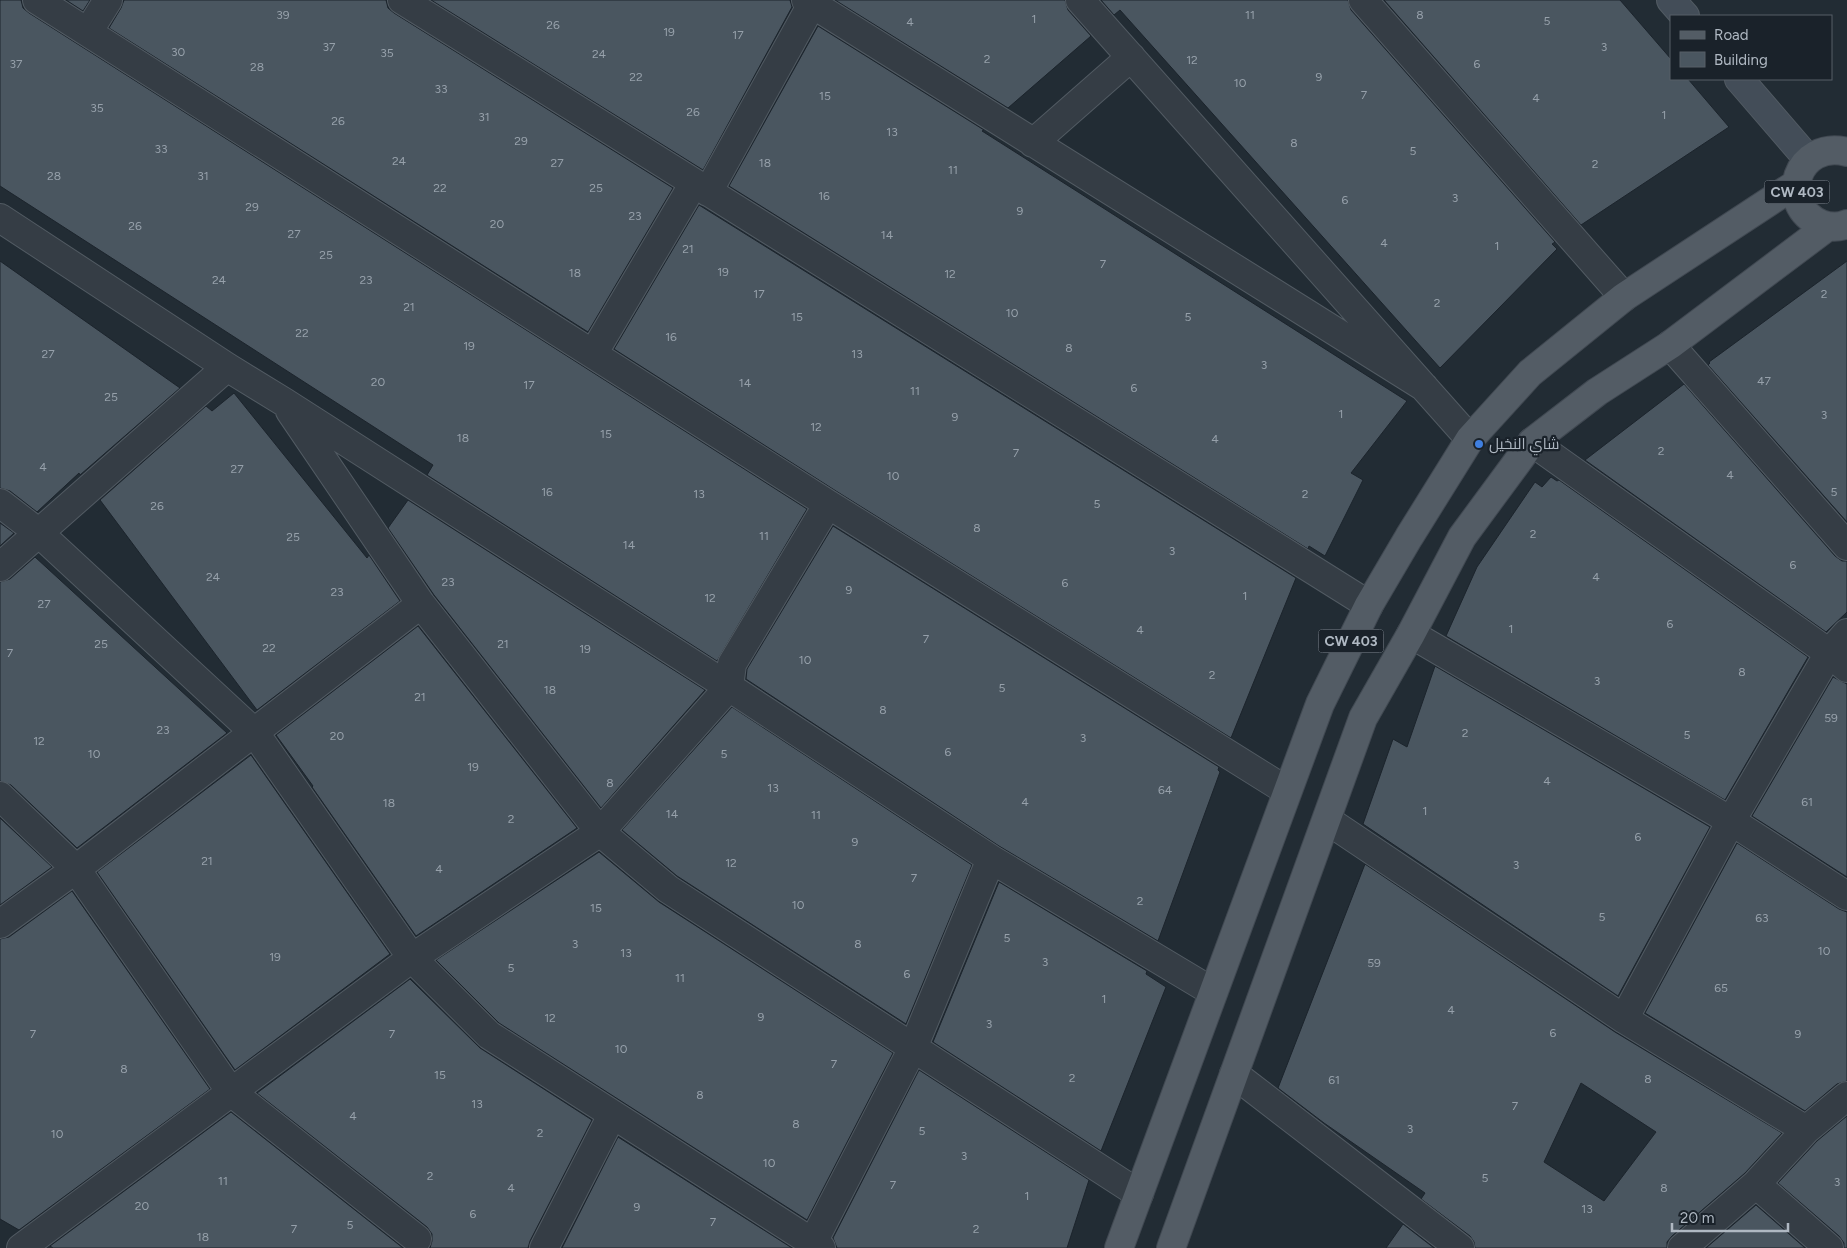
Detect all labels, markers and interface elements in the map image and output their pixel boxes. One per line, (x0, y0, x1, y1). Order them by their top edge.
house number: 39 (276, 8, 290, 22)
house number: 11 (1245, 8, 1255, 22)
house number: 8 (1416, 8, 1424, 22)
house number: 1 (1032, 12, 1036, 26)
house number: 5 (1544, 14, 1551, 28)
house number: 4 (906, 15, 914, 29)
legend (1670, 15, 1832, 80)
house number: 26 (546, 18, 560, 32)
house number: 19 (663, 25, 675, 39)
text: Road (1714, 26, 1749, 44)
house number: 17 (732, 28, 744, 42)
house number: 37 (323, 40, 336, 54)
house number: 3 (1601, 40, 1607, 54)
house number: 30 (171, 45, 185, 59)
house number: 35 (380, 46, 394, 60)
house number: 24 (592, 47, 607, 61)
text: Building (1714, 51, 1768, 69)
house number: 2 (984, 52, 990, 66)
house number: 12 (1186, 53, 1198, 67)
house number: 37 (10, 57, 23, 71)
house number: 6 (1474, 57, 1481, 71)
house number: 28 (250, 60, 264, 74)
house number: 22 (629, 70, 643, 84)
house number: 9 (1316, 70, 1323, 84)
house number: 10 (1234, 76, 1247, 90)
house number: 33 (434, 82, 448, 96)
house number: 7 (1361, 88, 1368, 102)
house number: 15 (819, 89, 831, 103)
house number: 4 (1532, 91, 1540, 105)
house number: 35 (90, 101, 104, 115)
house number: 26 (686, 105, 700, 119)
house number: 1 (1662, 108, 1666, 122)
house number: 31 (478, 110, 490, 124)
house number: 26 (331, 114, 345, 128)
house number: 13 (886, 125, 898, 139)
house number: 29 (514, 134, 528, 148)
house number: 8 (1290, 136, 1298, 150)
house number: 33 (154, 142, 168, 156)
house number: 5 (1410, 144, 1417, 158)
house number: 24 (392, 154, 407, 168)
house number: 27 (550, 156, 564, 170)
house number: 18 (759, 156, 771, 170)
house number: 2 (1592, 157, 1598, 171)
house number: 11 (948, 163, 958, 177)
house number: 28 (47, 169, 61, 183)
house number: 31 (197, 169, 209, 183)
road number: CW 403 (1764, 180, 1830, 203)
house number: 22 (433, 181, 447, 195)
house number: 25 (589, 181, 603, 195)
house number: 16 (818, 189, 830, 203)
house number: 3 (1452, 191, 1458, 205)
house number: 6 (1342, 193, 1349, 207)
house number: 29 (245, 200, 259, 214)
house number: 9 (1017, 204, 1024, 218)
house number: 23 (628, 209, 642, 223)
house number: 20 (490, 217, 505, 231)
house number: 26 (128, 219, 142, 233)
house number: 27 (287, 227, 301, 241)
house number: 14 (881, 228, 894, 242)
house number: 4 (1380, 236, 1388, 250)
house number: 1 (1495, 239, 1499, 253)
house number: 21 (682, 242, 694, 256)
house number: 25 (319, 248, 333, 262)
house number: 7 (1100, 257, 1107, 271)
house number: 19 (717, 265, 729, 279)
house number: 18 (569, 266, 581, 280)
house number: 12 (944, 267, 956, 281)
house number: 24 (212, 273, 227, 287)
house number: 23 (359, 273, 373, 287)
house number: 17 (753, 287, 765, 301)
house number: 2 (1821, 287, 1827, 301)
house number: 2 (1434, 296, 1440, 310)
house number: 21 (403, 300, 415, 314)
house number: 10 (1006, 306, 1019, 320)
house number: 15 (791, 310, 803, 324)
house number: 5 (1185, 310, 1192, 324)
house number: 22 (295, 326, 309, 340)
house number: 16 (665, 330, 677, 344)
house number: 19 (463, 339, 475, 353)
house number: 8 (1065, 341, 1073, 355)
house number: 27 (41, 347, 55, 361)
house number: 13 (851, 347, 863, 361)
house number: 3 (1261, 358, 1267, 372)
house number: 47 (1757, 374, 1771, 388)
house number: 20 (371, 375, 386, 389)
house number: 14 (739, 376, 752, 390)
house number: 17 (523, 378, 535, 392)
house number: 6 (1131, 381, 1138, 395)
house number: 11 (910, 384, 920, 398)
house number: 25 (104, 390, 118, 404)
house number: 1 (1339, 407, 1343, 421)
house number: 3 (1821, 408, 1827, 422)
house number: 9 (952, 410, 959, 424)
house number: 12 (810, 420, 822, 434)
house number: 15 (600, 427, 612, 441)
house number: 18 (457, 431, 469, 445)
house number: 4 (1211, 432, 1219, 446)
place label: شاي النخيل (1489, 435, 1560, 456)
marker: شاي النخيل (1473, 438, 1485, 450)
house number: 2 (1658, 444, 1664, 458)
house number: 7 (1013, 446, 1020, 460)
house number: 4 (39, 460, 47, 474)
house number: 27 (230, 462, 244, 476)
house number: 4 (1726, 468, 1734, 482)
house number: 10 (887, 469, 900, 483)
house number: 16 (541, 485, 553, 499)
house number: 5 (1831, 485, 1838, 499)
house number: 13 (693, 487, 705, 501)
house number: 2 (1302, 487, 1308, 501)
house number: 5 (1094, 497, 1101, 511)
house number: 26 (150, 499, 164, 513)
house number: 8 (973, 521, 981, 535)
house number: 2 (1530, 527, 1536, 541)
house number: 11 (759, 529, 769, 543)
house number: 25 (286, 530, 300, 544)
house number: 14 (623, 538, 636, 552)
house number: 3 (1169, 544, 1175, 558)
house number: 6 (1790, 558, 1797, 572)
house number: 24 (206, 570, 221, 584)
house number: 4 (1592, 570, 1600, 584)
house number: 23 (441, 575, 455, 589)
house number: 6 (1062, 576, 1069, 590)
house number: 9 (846, 583, 853, 597)
house number: 23 (330, 585, 344, 599)
house number: 1 (1243, 589, 1247, 603)
house number: 12 (704, 591, 716, 605)
house number: 27 (37, 597, 51, 611)
house number: 6 (1667, 617, 1674, 631)
house number: 1 (1509, 622, 1513, 636)
house number: 4 (1136, 623, 1144, 637)
road number: CW 403 (1318, 630, 1384, 652)
house number: 7 (923, 632, 930, 646)
house number: 25 (94, 637, 108, 651)
house number: 21 (497, 637, 509, 651)
house number: 22 (262, 641, 276, 655)
house number: 19 (579, 642, 591, 656)
house number: 7 (7, 646, 14, 660)
house number: 10 (799, 653, 812, 667)
house number: 8 (1738, 665, 1746, 679)
house number: 2 (1209, 668, 1215, 682)
house number: 3 (1594, 674, 1600, 688)
house number: 5 (999, 681, 1006, 695)
house number: 18 (544, 683, 556, 697)
house number: 21 (414, 690, 426, 704)
house number: 8 (879, 703, 887, 717)
house number: 59 (1824, 711, 1838, 725)
house number: 23 (156, 723, 170, 737)
house number: 2 (1462, 726, 1468, 740)
house number: 5 (1684, 728, 1691, 742)
house number: 20 (330, 729, 345, 743)
house number: 3 (1080, 731, 1086, 745)
house number: 12 (33, 734, 45, 748)
house number: 6 (945, 745, 952, 759)
house number: 10 (88, 747, 101, 761)
house number: 5 (721, 747, 728, 761)
house number: 19 (467, 760, 479, 774)
house number: 4 (1543, 774, 1551, 788)
house number: 8 (606, 776, 614, 790)
house number: 13 (767, 781, 779, 795)
house number: 64 (1158, 783, 1173, 797)
house number: 4 (1021, 795, 1029, 809)
house number: 61 (1801, 795, 1813, 809)
house number: 18 (383, 796, 395, 810)
house number: 1 (1423, 804, 1427, 818)
house number: 14 (666, 807, 679, 821)
house number: 11 (811, 808, 821, 822)
house number: 2 (508, 812, 514, 826)
house number: 6 (1635, 830, 1642, 844)
house number: 9 (852, 835, 859, 849)
house number: 21 (201, 854, 213, 868)
house number: 12 (725, 856, 737, 870)
house number: 3 (1513, 858, 1519, 872)
house number: 4 (435, 862, 443, 876)
house number: 7 (911, 871, 918, 885)
house number: 2 (1137, 894, 1143, 908)
house number: 10 (792, 898, 805, 912)
house number: 15 (590, 901, 602, 915)
house number: 5 (1599, 910, 1606, 924)
house number: 63 (1755, 911, 1769, 925)
house number: 5 (1004, 931, 1011, 945)
house number: 3 (572, 937, 578, 951)
house number: 8 (854, 937, 862, 951)
house number: 10 (1818, 944, 1831, 958)
house number: 13 (620, 946, 632, 960)
house number: 19 (269, 950, 281, 964)
house number: 3 (1042, 955, 1048, 969)
house number: 59 (1367, 956, 1381, 970)
house number: 5 (508, 961, 515, 975)
house number: 6 (904, 967, 911, 981)
house number: 11 (675, 971, 685, 985)
house number: 65 (1714, 981, 1728, 995)
house number: 1 (1102, 992, 1106, 1006)
house number: 4 (1447, 1003, 1455, 1017)
house number: 9 (758, 1010, 765, 1024)
house number: 12 (544, 1011, 556, 1025)
house number: 3 (986, 1017, 992, 1031)
house number: 6 (1550, 1026, 1557, 1040)
house number: 7 (30, 1027, 37, 1041)
house number: 7 (389, 1027, 396, 1041)
house number: 9 (1795, 1027, 1802, 1041)
house number: 10 (615, 1042, 628, 1056)
house number: 7 (831, 1057, 838, 1071)
house number: 8 (120, 1062, 128, 1076)
house number: 15 (434, 1068, 446, 1082)
house number: 2 (1069, 1071, 1075, 1085)
house number: 8 (1644, 1072, 1652, 1086)
house number: 61 (1328, 1073, 1340, 1087)
house number: 8 (696, 1088, 704, 1102)
house number: 13 (471, 1097, 483, 1111)
house number: 7 (1512, 1099, 1519, 1113)
house number: 4 (349, 1109, 357, 1123)
house number: 8 (792, 1117, 800, 1131)
house number: 3 (1407, 1122, 1413, 1136)
house number: 5 (919, 1124, 926, 1138)
house number: 2 (537, 1126, 543, 1140)
house number: 10 (51, 1127, 64, 1141)
house number: 3 (961, 1149, 967, 1163)
house number: 10 (763, 1156, 776, 1170)
house number: 2 (427, 1169, 433, 1183)
house number: 5 (1482, 1171, 1489, 1185)
house number: 11 (218, 1174, 228, 1188)
house number: 3 (1834, 1175, 1840, 1189)
house number: 7 (890, 1178, 897, 1192)
house number: 4 (507, 1181, 515, 1195)
house number: 8 (1660, 1181, 1668, 1195)
house number: 1 (1025, 1189, 1029, 1203)
house number: 20 (135, 1199, 150, 1213)
house number: 9 (634, 1200, 641, 1214)
scale bar (1672, 1200, 1788, 1232)
house number: 13 (1581, 1202, 1593, 1216)
house number: 6 (470, 1207, 477, 1221)
text: 20 m (1680, 1209, 1714, 1227)
house number: 7 (710, 1215, 717, 1229)
house number: 5 (347, 1218, 354, 1232)
house number: 7 (291, 1222, 298, 1236)
house number: 2 (973, 1222, 979, 1236)
house number: 18 (197, 1230, 209, 1244)

